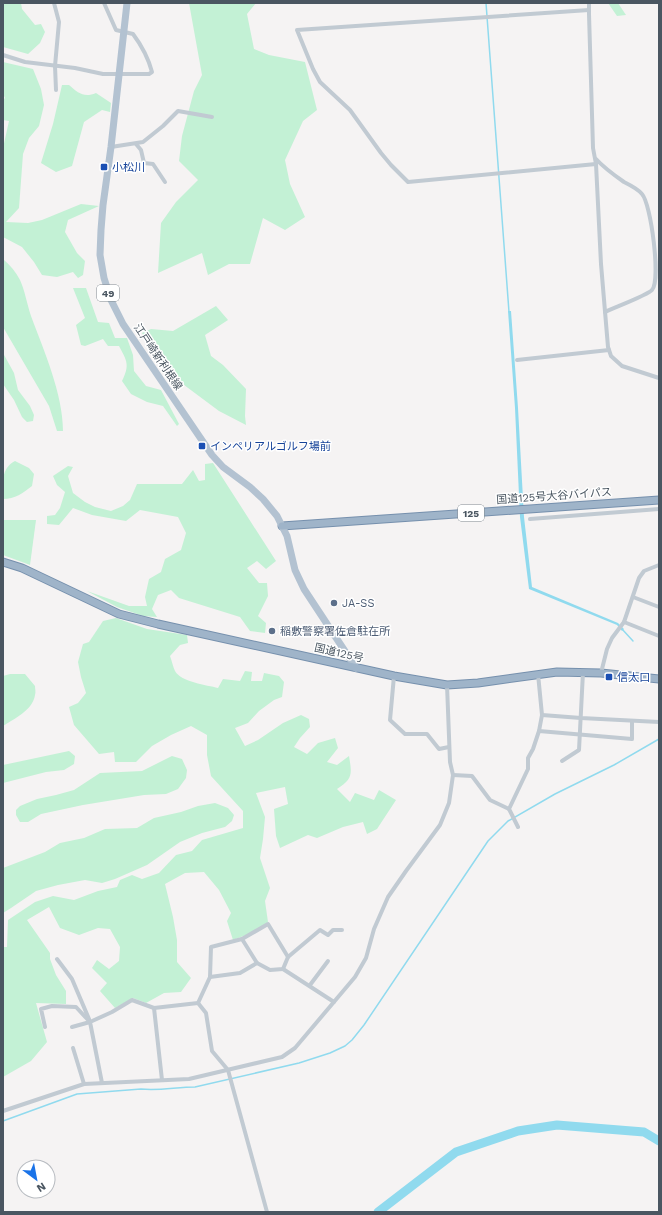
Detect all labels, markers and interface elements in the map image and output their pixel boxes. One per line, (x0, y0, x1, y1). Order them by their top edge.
place label: 小松川 (112, 161, 145, 174)
marker: 小松川 (99, 162, 109, 172)
road number: 49 (97, 285, 119, 301)
street label: 江戸崎新利根線 (131, 321, 185, 393)
place label: インペリアルゴルフ場前 (210, 440, 331, 453)
marker: インペリアルゴルフ場前 (197, 441, 207, 451)
street label: 国道125号大谷バイパス (496, 485, 612, 507)
road number: 125 (458, 505, 484, 521)
place label: JA-SS (342, 597, 374, 610)
marker: JA-SS (329, 598, 339, 608)
place label: 稲敷警察署佐倉駐在所 (280, 625, 391, 638)
marker: 稲敷警察署佐倉駐在所 (267, 626, 277, 636)
street label: 国道125号 (313, 641, 365, 665)
place label: 信太口 (617, 671, 650, 684)
marker: 信太口 (604, 672, 614, 682)
north arrow (16, 1159, 56, 1199)
text: N (34, 1179, 48, 1195)

